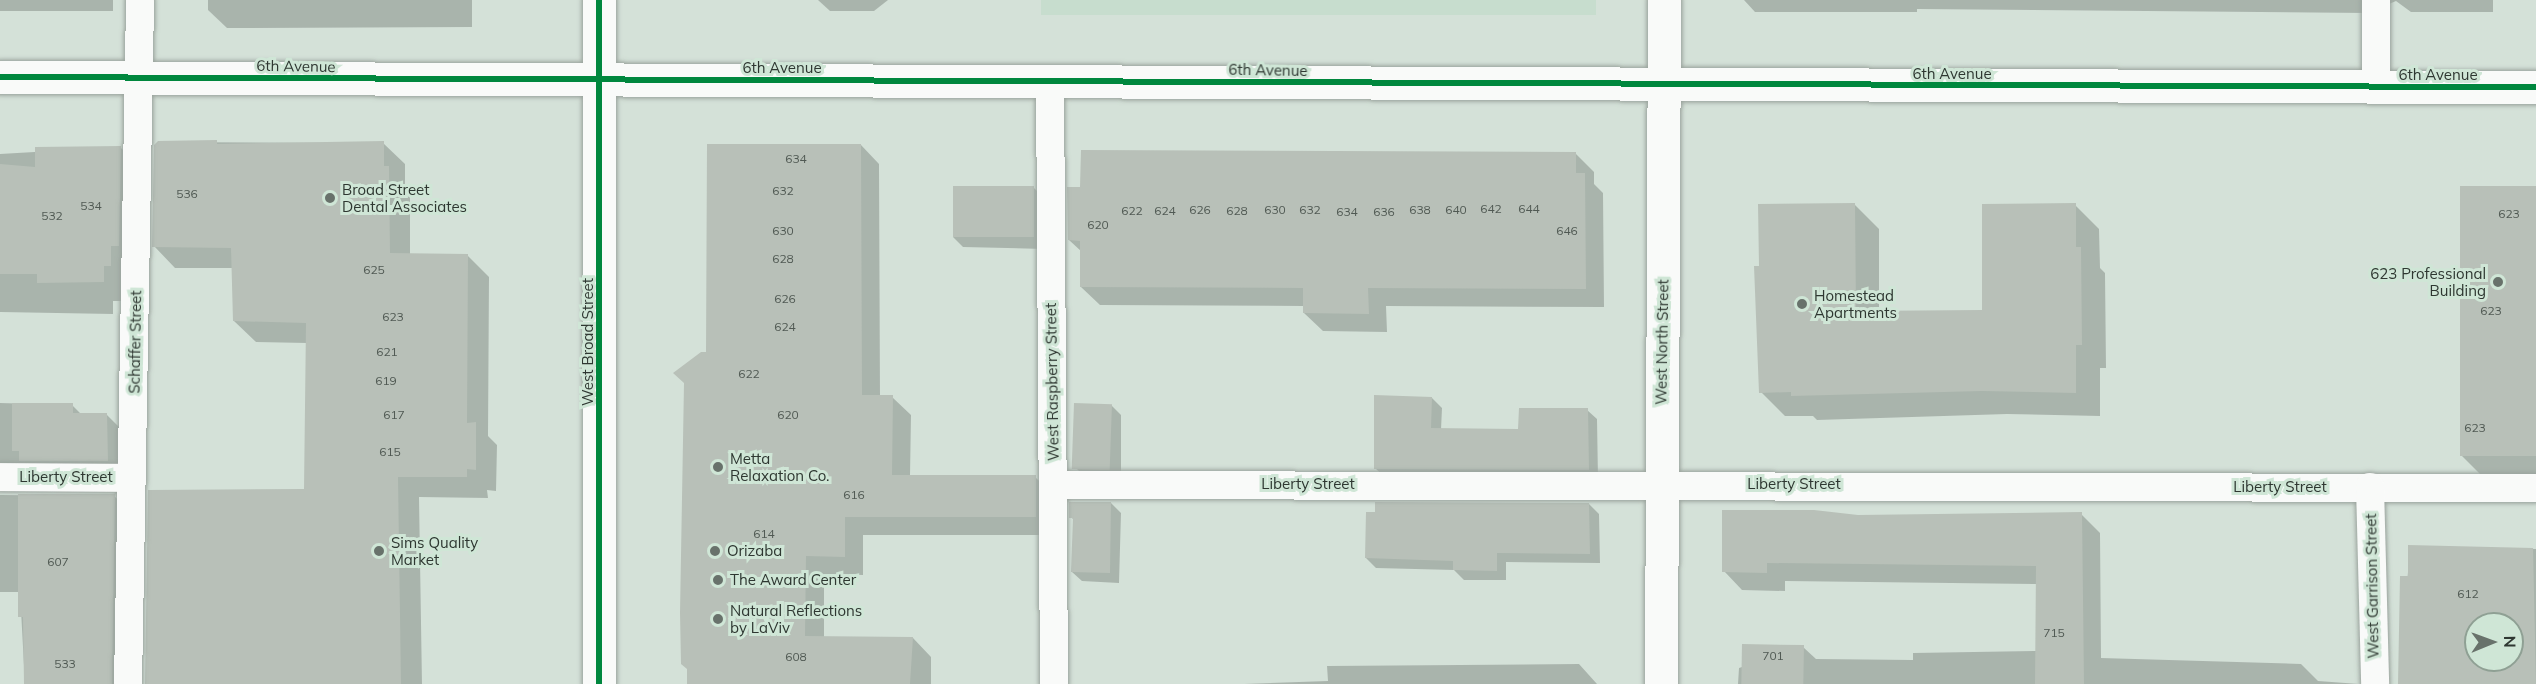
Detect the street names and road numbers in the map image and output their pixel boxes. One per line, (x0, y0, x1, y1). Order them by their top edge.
street label: 6th Avenue (256, 56, 336, 76)
street label: 6th Avenue (742, 59, 822, 77)
street label: 6th Avenue (1228, 60, 1308, 80)
street label: 6th Avenue (1912, 65, 1992, 83)
street label: 6th Avenue (2398, 66, 2478, 84)
street label: West Broad Street (579, 278, 597, 406)
street label: West North Street (1652, 279, 1672, 405)
street label: Schaffer Street (125, 290, 145, 394)
street label: West Raspberry Street (1042, 303, 1062, 461)
street label: Liberty Street (19, 468, 113, 486)
street label: Liberty Street (1261, 475, 1355, 493)
street label: Liberty Street (1747, 475, 1841, 493)
street label: Liberty Street (2233, 478, 2327, 496)
street label: West Garrison Street (2362, 513, 2382, 659)

